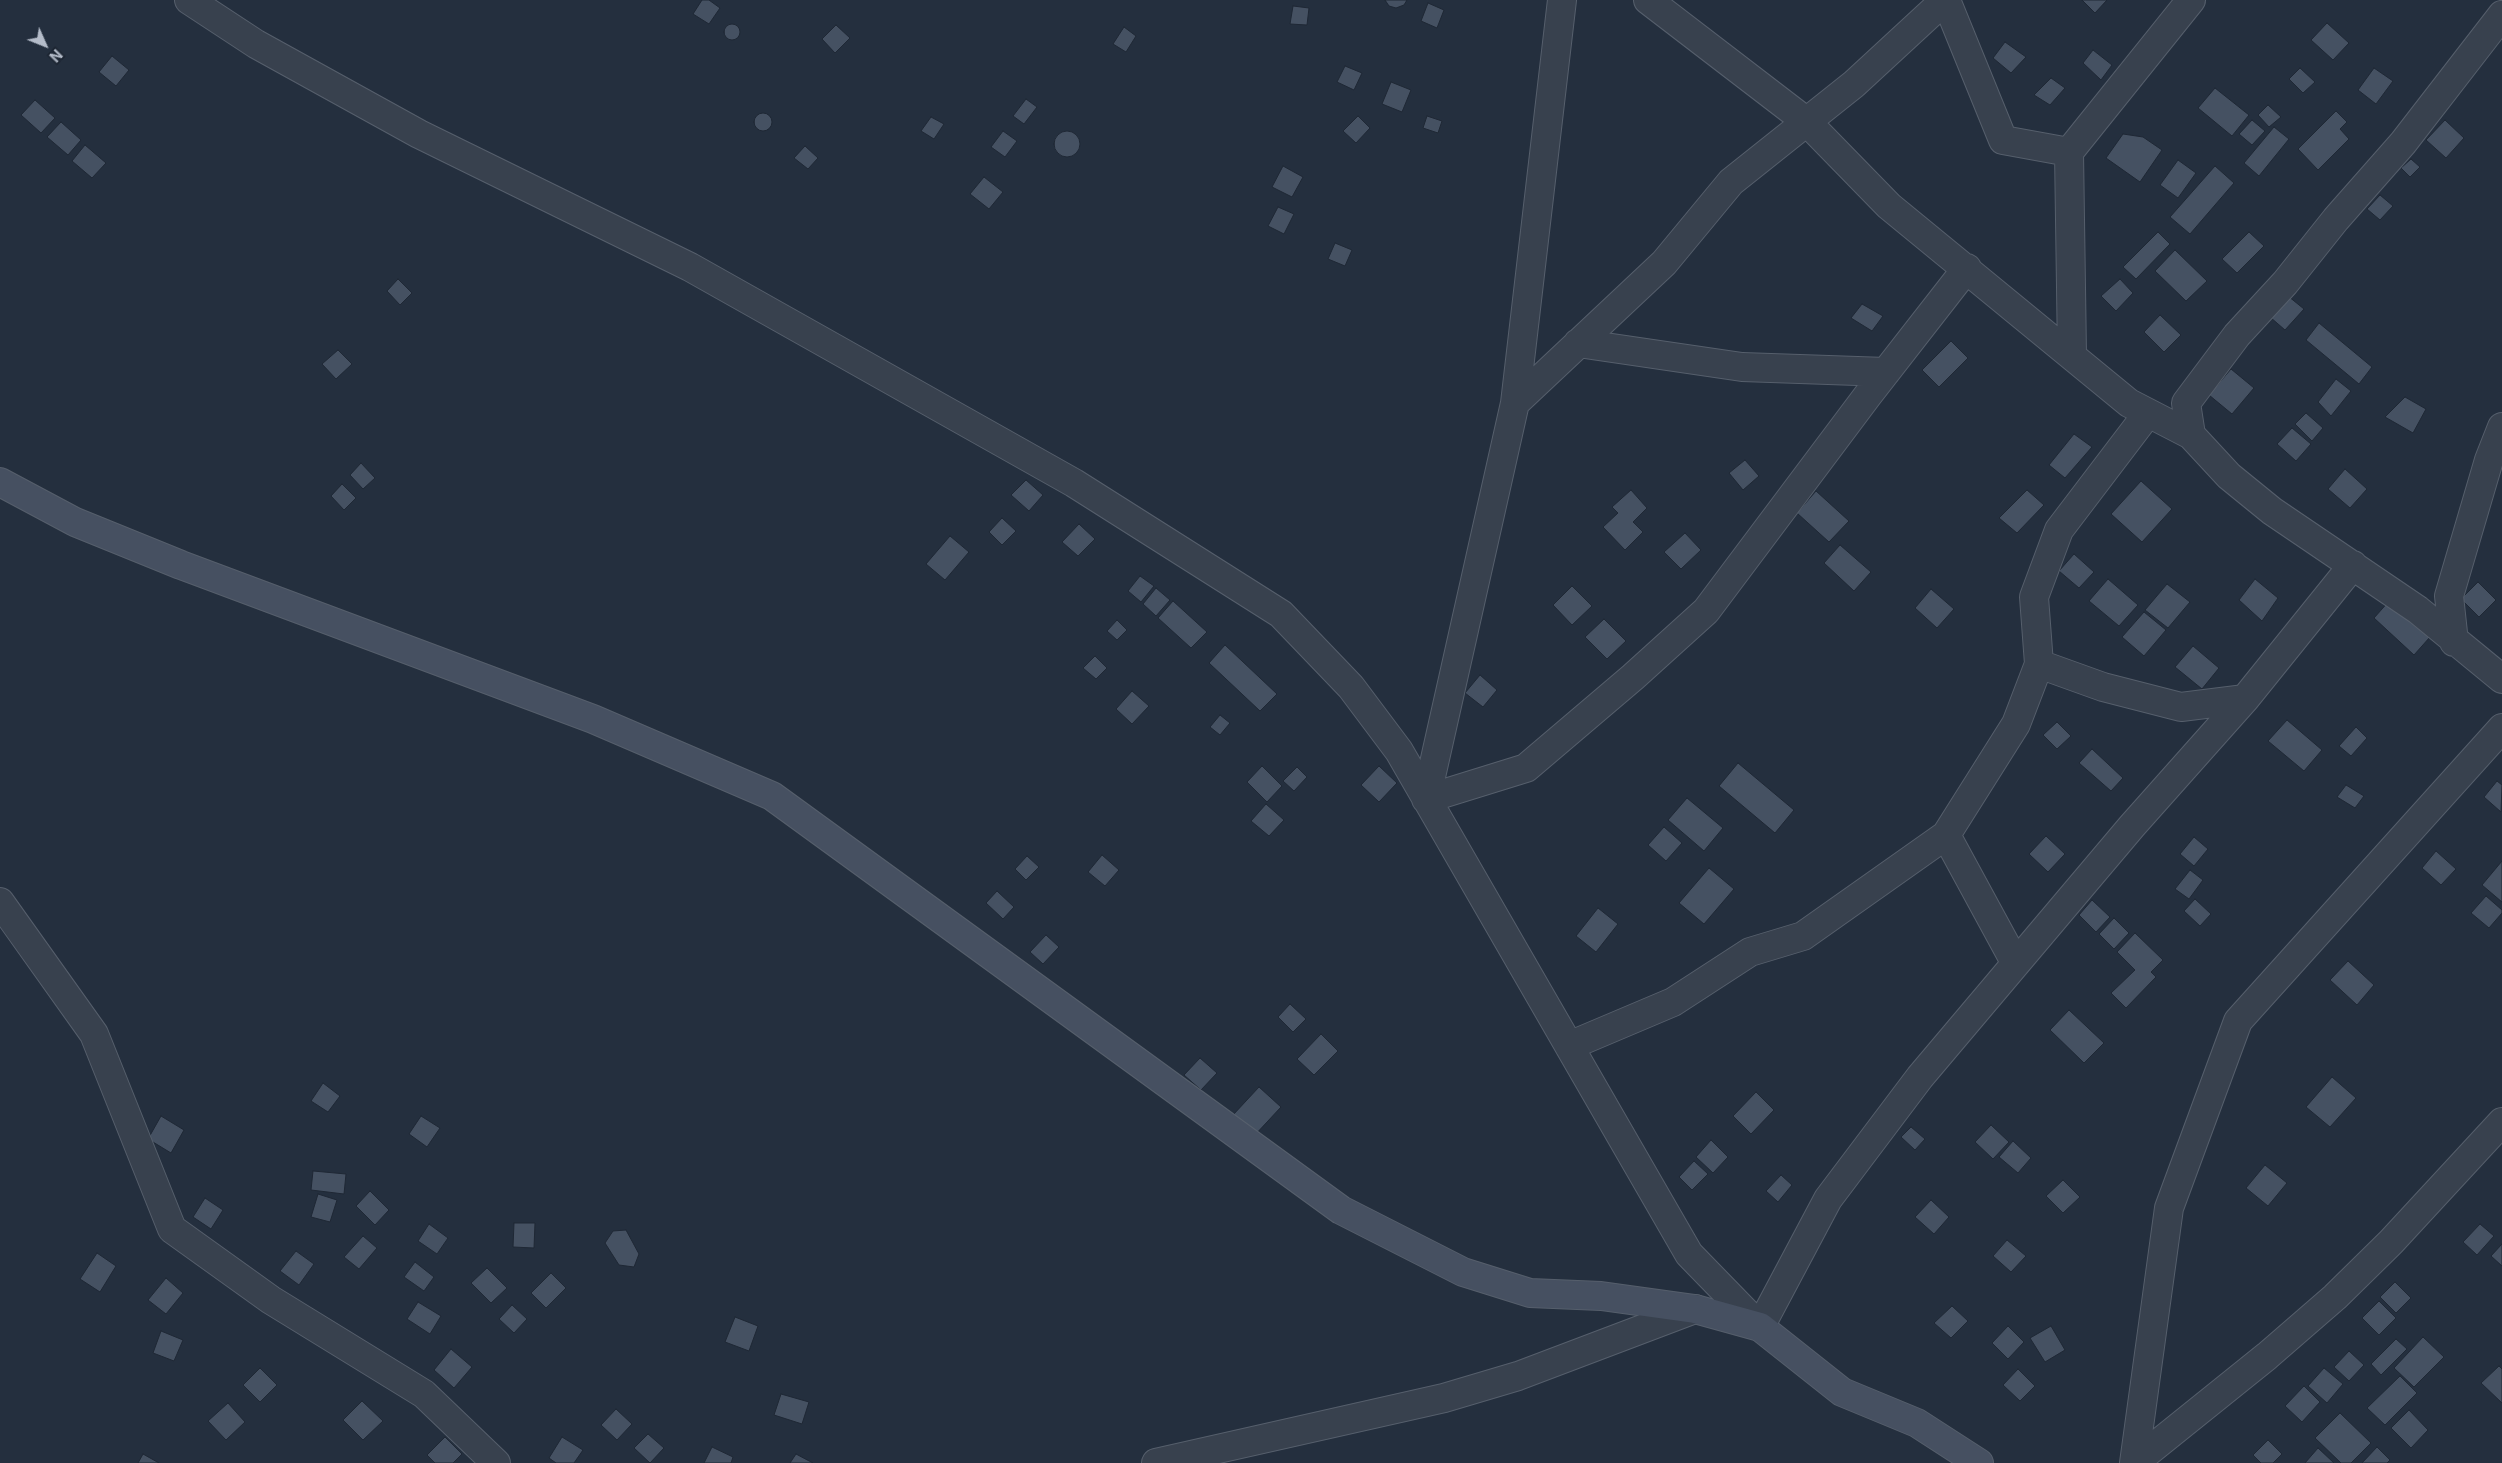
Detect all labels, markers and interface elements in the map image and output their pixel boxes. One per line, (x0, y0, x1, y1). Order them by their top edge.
north arrow (20, 20, 70, 70)
text: N (46, 46, 66, 66)

